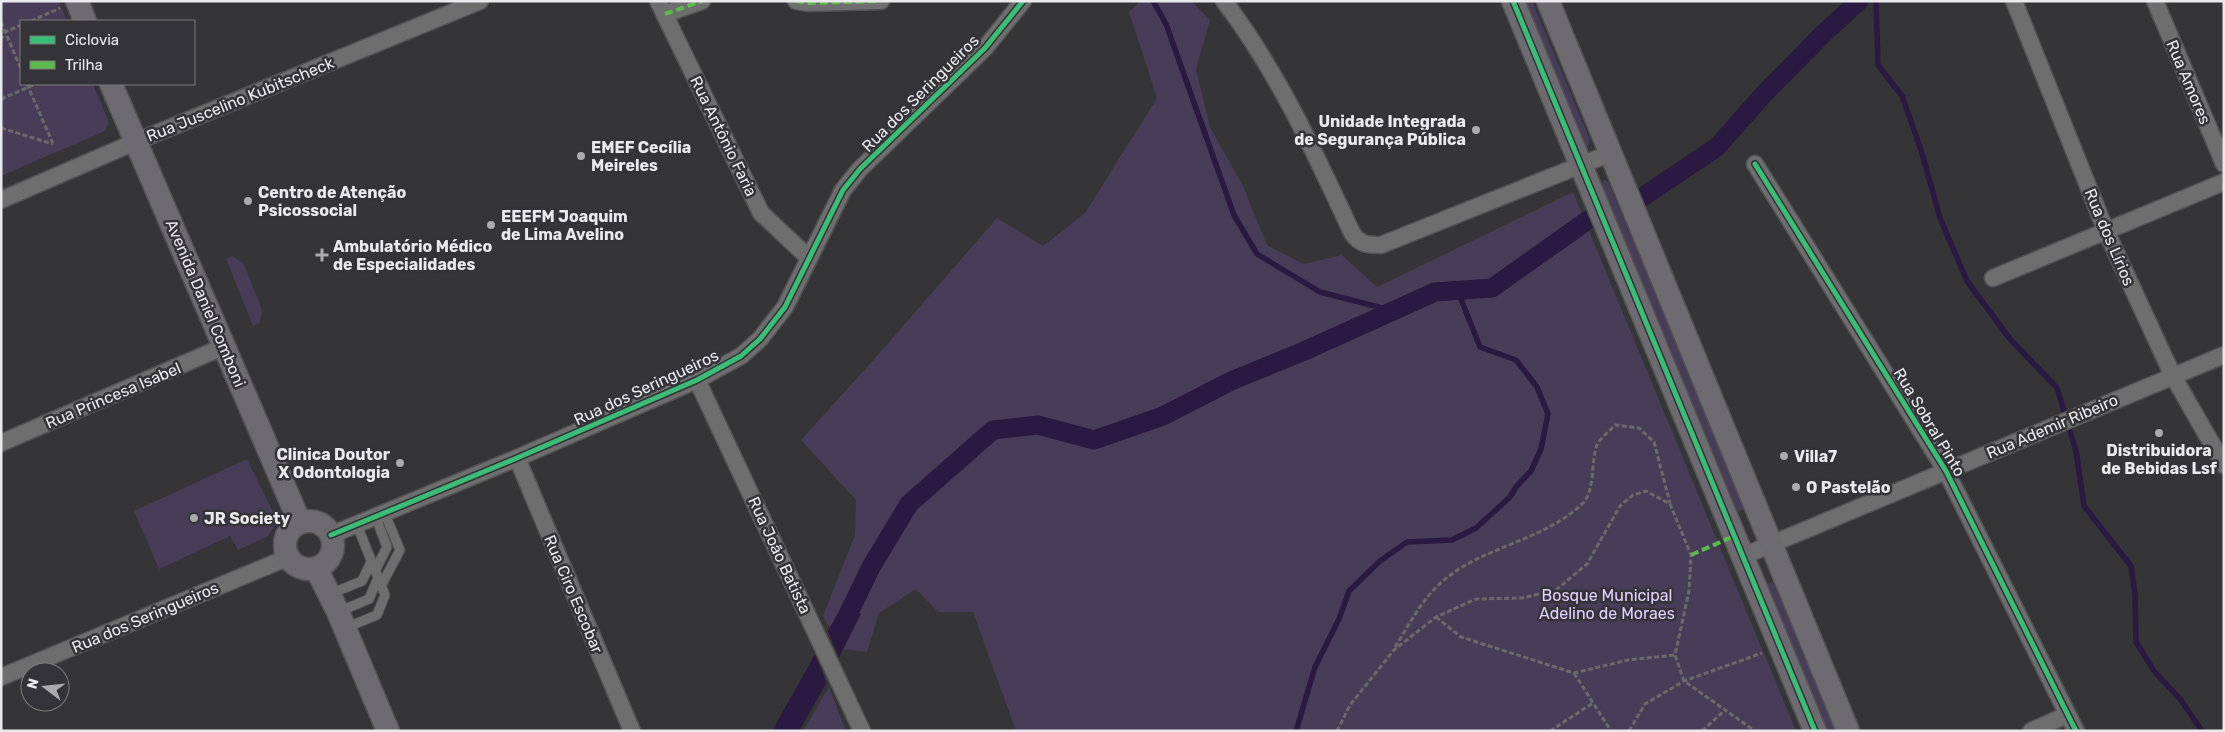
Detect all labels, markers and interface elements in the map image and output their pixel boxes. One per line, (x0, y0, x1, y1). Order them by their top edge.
legend (20, 20, 195, 85)
text: Ciclovia (65, 31, 119, 49)
street label: Rua dos Seringueiros (858, 31, 983, 156)
street label: Rua Amores (2162, 37, 2215, 127)
street label: Rua Juscelino Kubitscheck (144, 53, 337, 146)
text: Trilha (65, 56, 103, 74)
street label: Rua Antônio Faria (686, 73, 761, 199)
place label: Unidade Integrada de Segurança Pública (1294, 112, 1466, 149)
marker: Unidade Integrada de Segurança Pública (1470, 124, 1482, 136)
place label: EMEF Cecília Meireles (591, 138, 691, 175)
marker: EMEF Cecília Meireles (575, 150, 587, 162)
place label: Centro de Atenção Psicossocial (258, 183, 406, 220)
street label: Rua dos Lírios (2081, 186, 2139, 289)
marker: Centro de Atenção Psicossocial (242, 195, 254, 207)
place label: EEEFM Joaquim de Lima Avelino (501, 207, 628, 244)
street label: Avenida Daniel Comboni (162, 217, 249, 390)
marker: EEEFM Joaquim de Lima Avelino (485, 219, 497, 231)
place label: Ambulatório Médico de Especialidades (333, 237, 493, 274)
marker: Ambulatório Médico de Especialidades (315, 248, 329, 262)
street label: Rua dos Seringueiros (571, 346, 722, 429)
street label: Rua Princesa Isabel (43, 358, 184, 433)
street label: Rua Sobral Pinto (1890, 365, 1969, 480)
street label: Rua Ademir Ribeiro (1984, 390, 2121, 463)
marker: Distribuidora de Bebidas Lsf (2153, 427, 2165, 439)
place label: Distribuidora de Bebidas Lsf (2101, 441, 2218, 478)
place label: Clinica Doutor X Odontologia (276, 445, 391, 482)
place label: Villa7 (1794, 447, 1837, 466)
marker: Villa7 (1778, 450, 1790, 462)
marker: Clinica Doutor X Odontologia (394, 457, 406, 469)
place label: O Pastelão (1806, 478, 1891, 497)
marker: O Pastelão (1790, 481, 1802, 493)
street label: Rua João Batista (744, 494, 815, 617)
place label: JR Society (204, 509, 291, 528)
marker: JR Society (188, 512, 200, 524)
street label: Rua Ciro Escobar (540, 532, 607, 656)
street label: Rua dos Seringueiros (69, 578, 221, 657)
park label: Bosque Municipal Adelino de Moraes (1539, 586, 1675, 623)
north arrow (20, 662, 70, 712)
text: N (23, 676, 43, 691)

